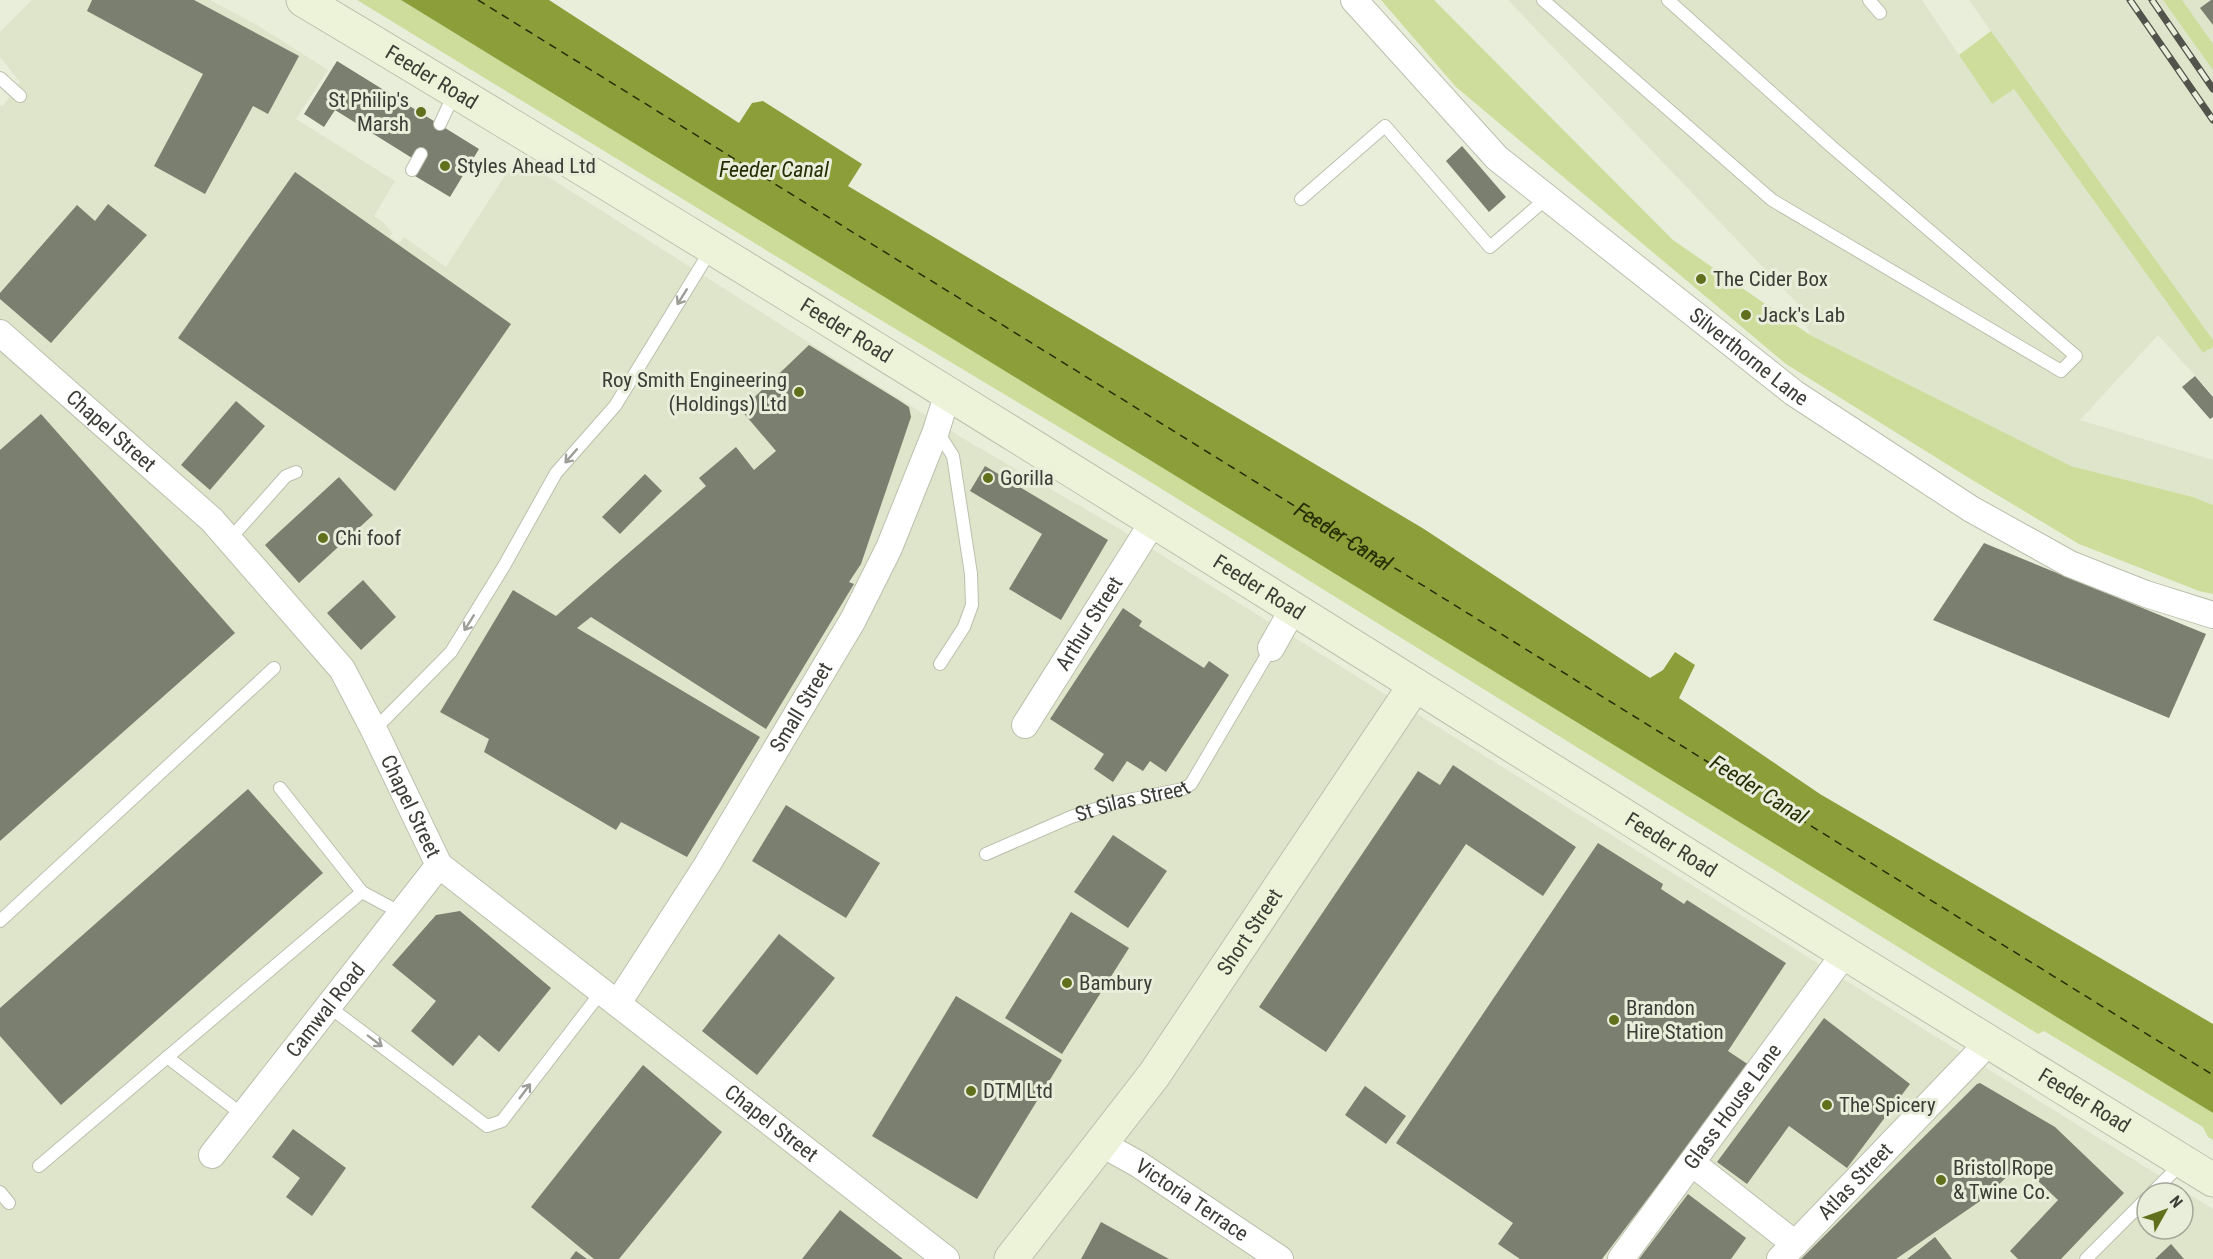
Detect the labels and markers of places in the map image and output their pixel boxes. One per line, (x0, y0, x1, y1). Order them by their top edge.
place label: St Philip's Marsh (328, 88, 409, 136)
marker: St Philip's Marsh (414, 105, 428, 119)
place label: Styles Ahead Ltd (457, 154, 596, 178)
marker: Styles Ahead Ltd (438, 159, 452, 173)
place label: The Cider Box (1713, 267, 1828, 291)
marker: The Cider Box (1694, 272, 1708, 286)
place label: Jack's Lab (1758, 303, 1845, 327)
marker: Jack's Lab (1739, 308, 1753, 322)
place label: Roy Smith Engineering (Holdings) Ltd (602, 368, 787, 416)
marker: Roy Smith Engineering (Holdings) Ltd (792, 385, 806, 399)
place label: Gorilla (1000, 466, 1054, 490)
marker: Gorilla (981, 471, 995, 485)
place label: Chi foof (335, 526, 401, 550)
marker: Chi foof (316, 531, 330, 545)
place label: Bambury (1079, 971, 1152, 995)
marker: Bambury (1060, 976, 1074, 990)
place label: Brandon Hire Station (1626, 996, 1724, 1044)
marker: Brandon Hire Station (1607, 1013, 1621, 1027)
place label: DTM Ltd (983, 1079, 1053, 1103)
marker: DTM Ltd (964, 1084, 978, 1098)
place label: The Spicery (1839, 1093, 1936, 1117)
marker: The Spicery (1820, 1098, 1834, 1112)
place label: Bristol Rope & Twine Co. (1953, 1156, 2053, 1204)
marker: Bristol Rope & Twine Co. (1934, 1173, 1948, 1187)

